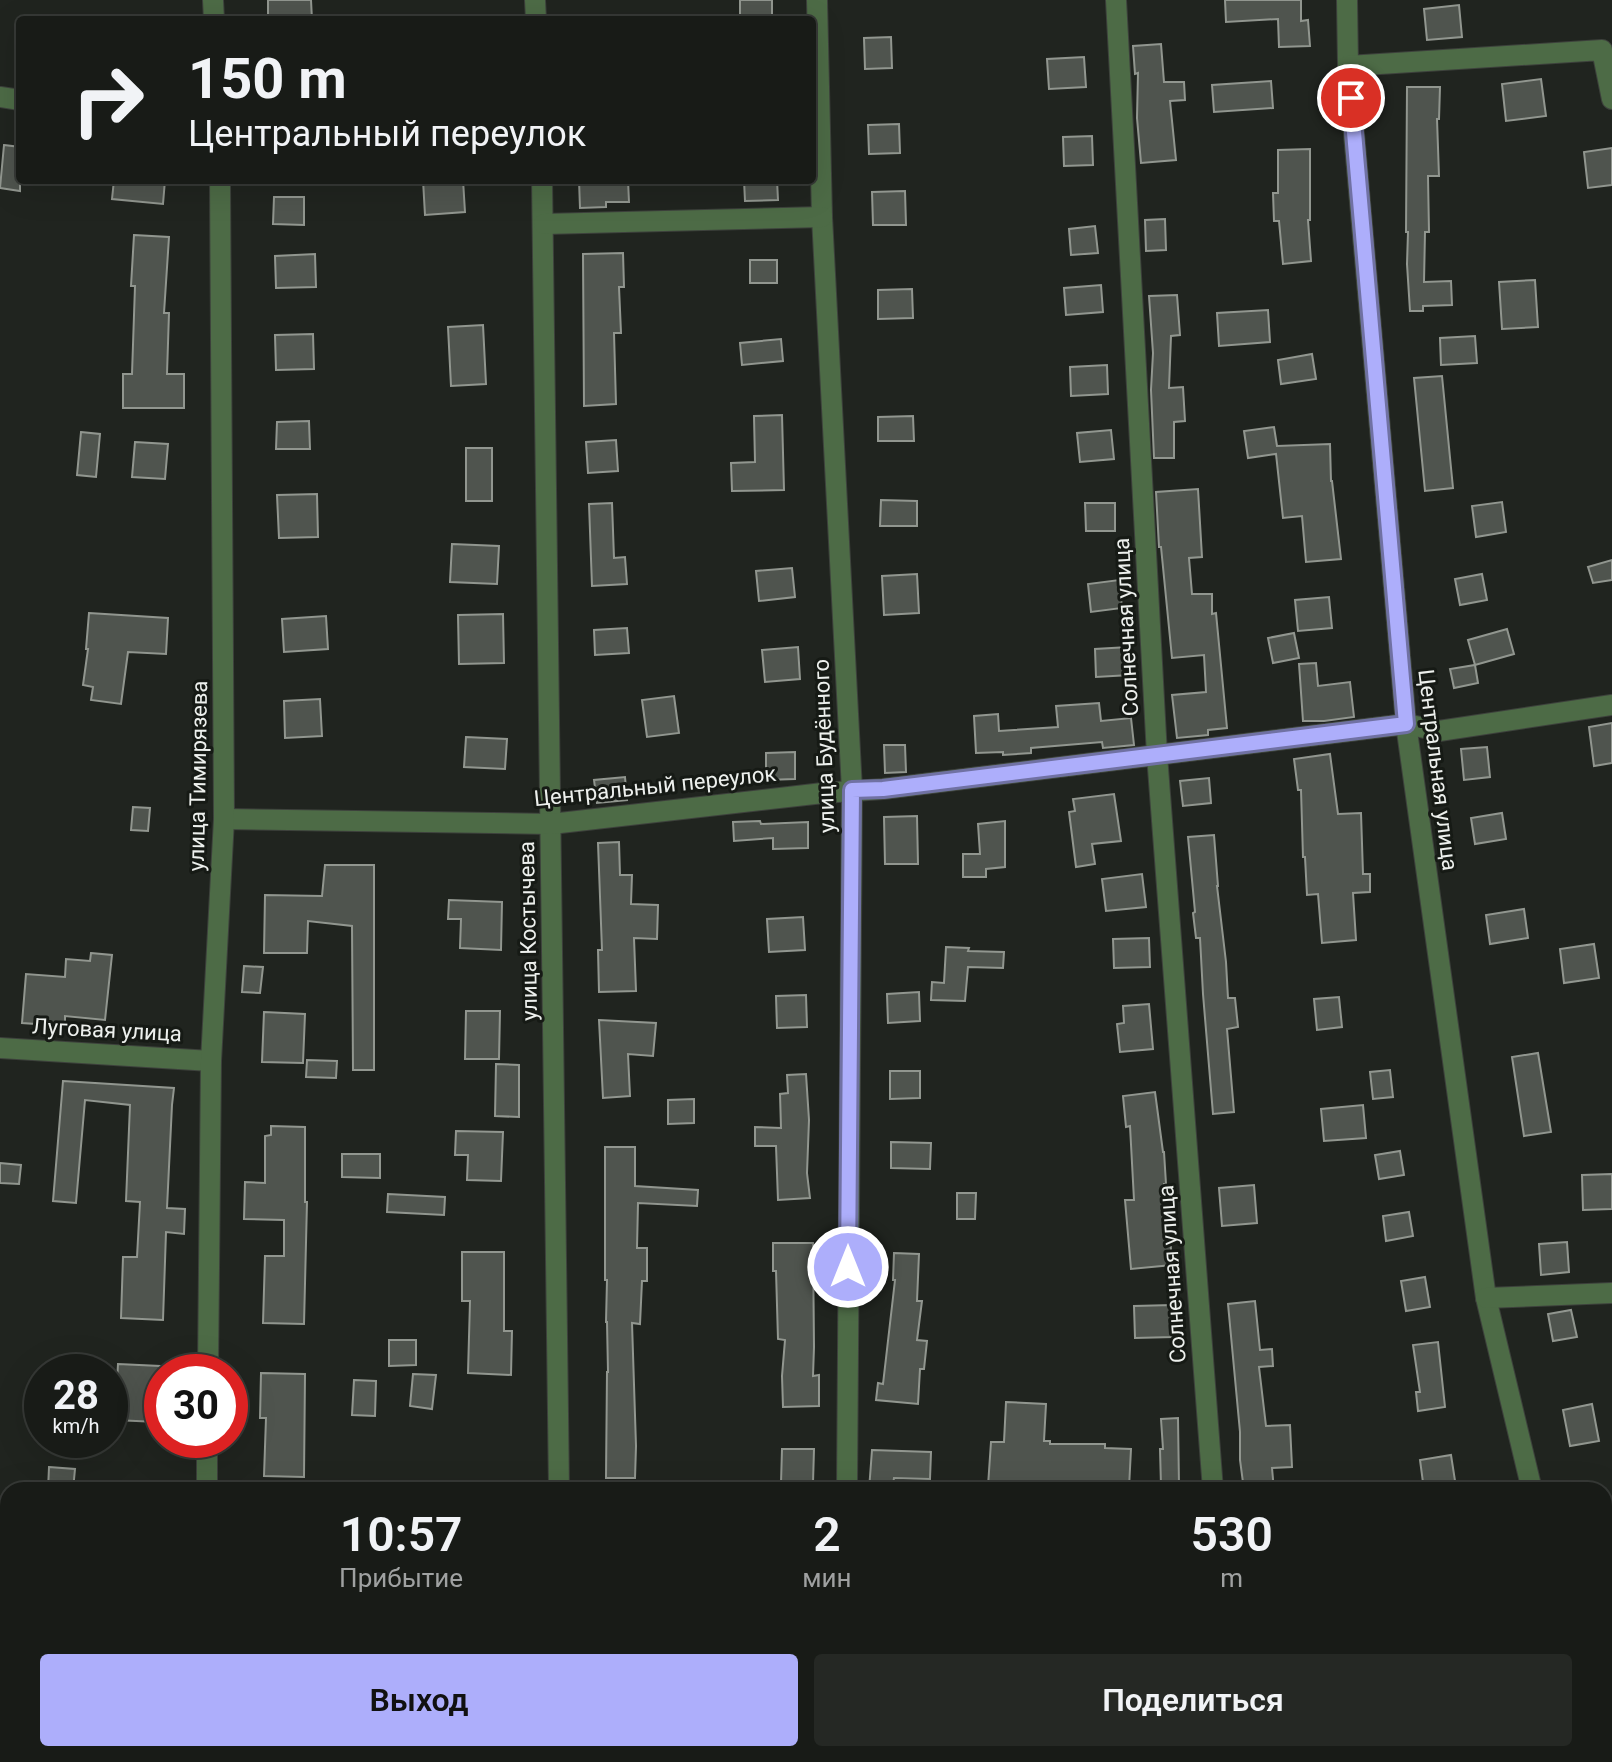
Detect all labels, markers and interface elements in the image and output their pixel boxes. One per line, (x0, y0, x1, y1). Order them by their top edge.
text: 150 m (188, 46, 347, 112)
icon: right (56, 48, 160, 152)
pin (1317, 64, 1385, 132)
icon: arrive (1329, 76, 1373, 120)
text: Центральный переулок (188, 113, 586, 155)
street label: Солнечная улица (1109, 537, 1143, 717)
street label: улица Будённого (808, 659, 840, 833)
street label: Центральная улица (1413, 668, 1463, 872)
street label: улица Тимирязева (184, 680, 212, 872)
street label: Центральный переулок (533, 761, 777, 811)
street label: улица Костычева (514, 841, 542, 1021)
street label: Луговая улица (31, 1014, 183, 1046)
street label: Солнечная улица (1153, 1184, 1191, 1364)
position arrow (806, 1225, 890, 1309)
speed limit sign: 30 (144, 1354, 248, 1458)
text: 28 (53, 1372, 99, 1419)
text: km/h (53, 1414, 99, 1438)
text: 10:57 (340, 1506, 462, 1563)
text: 2 (813, 1506, 841, 1563)
text: 530 (1191, 1506, 1273, 1563)
text: Прибытие (339, 1563, 463, 1593)
text: мин (802, 1563, 852, 1593)
text: m (1220, 1563, 1243, 1593)
button: Выход (40, 1654, 798, 1746)
button: Поделиться (814, 1654, 1572, 1746)

